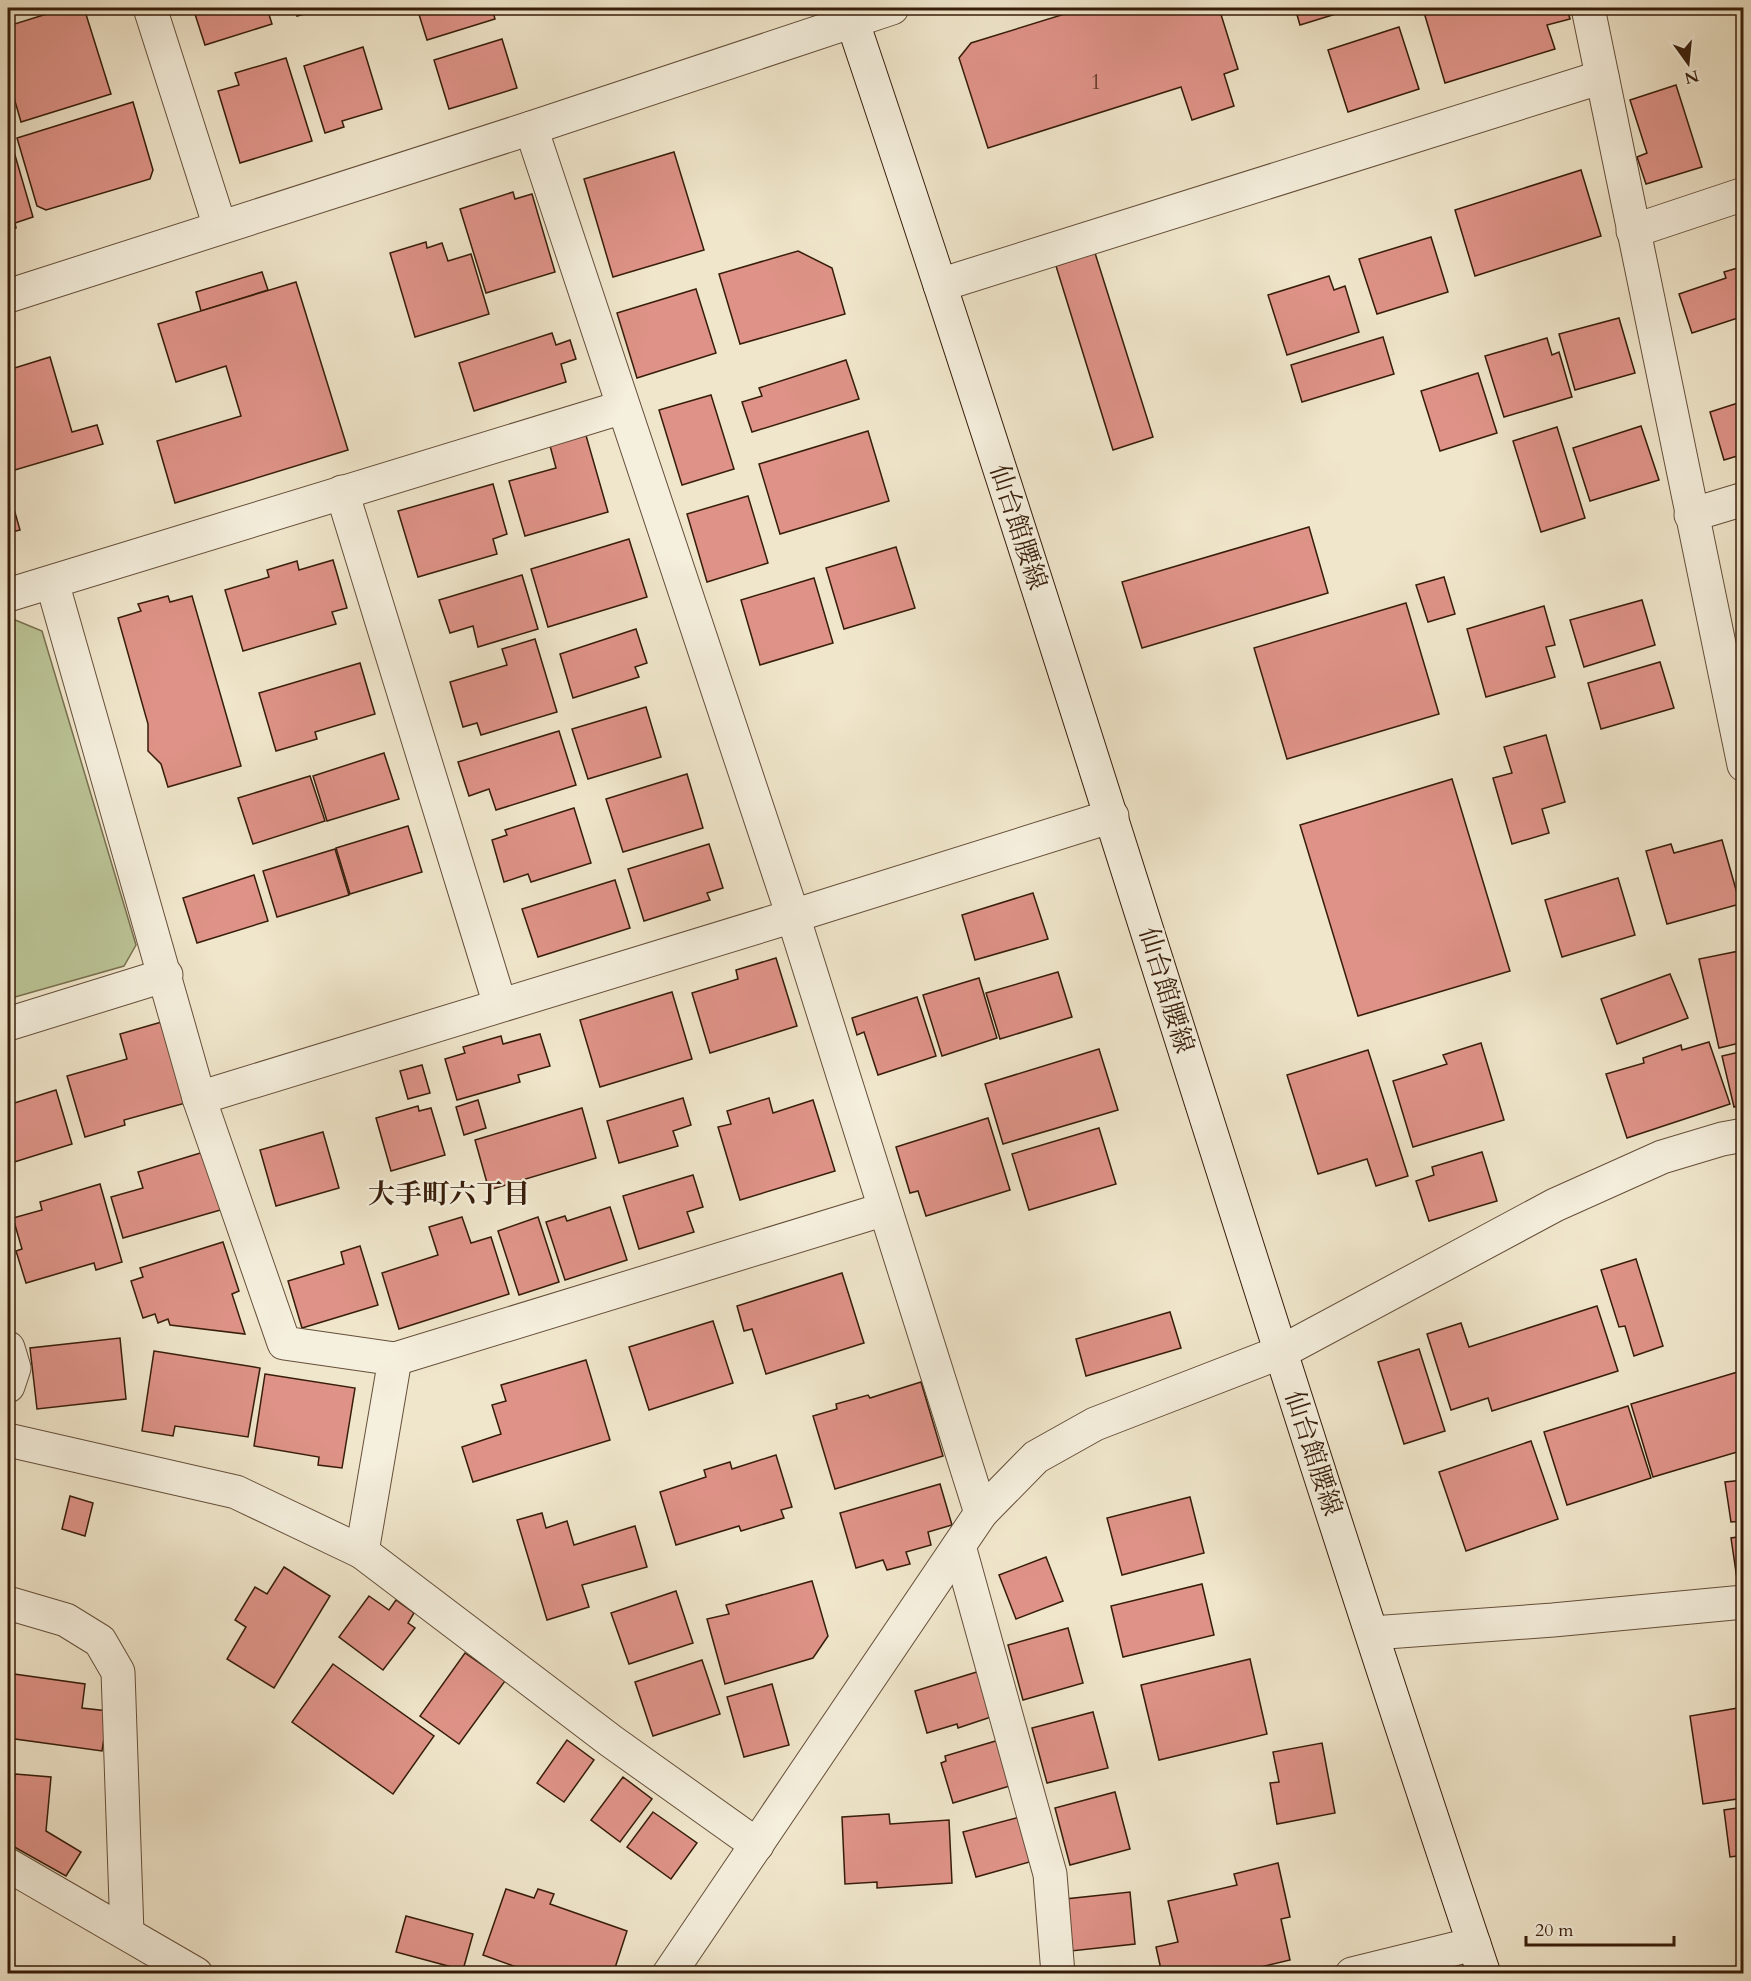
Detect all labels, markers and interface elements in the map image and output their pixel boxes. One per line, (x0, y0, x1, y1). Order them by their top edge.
north arrow (1658, 33, 1718, 93)
text: N (1682, 64, 1701, 89)
house number: 1 (1090, 67, 1102, 97)
street label: 仙台館腰線 (982, 460, 1055, 594)
street label: 仙台館腰線 (1131, 923, 1202, 1057)
district label: 大手町六丁目 (368, 1176, 530, 1213)
street label: 仙台館腰線 (1277, 1386, 1350, 1520)
scale bar (1526, 1909, 1674, 1947)
text: 20 m (1535, 1918, 1574, 1943)

